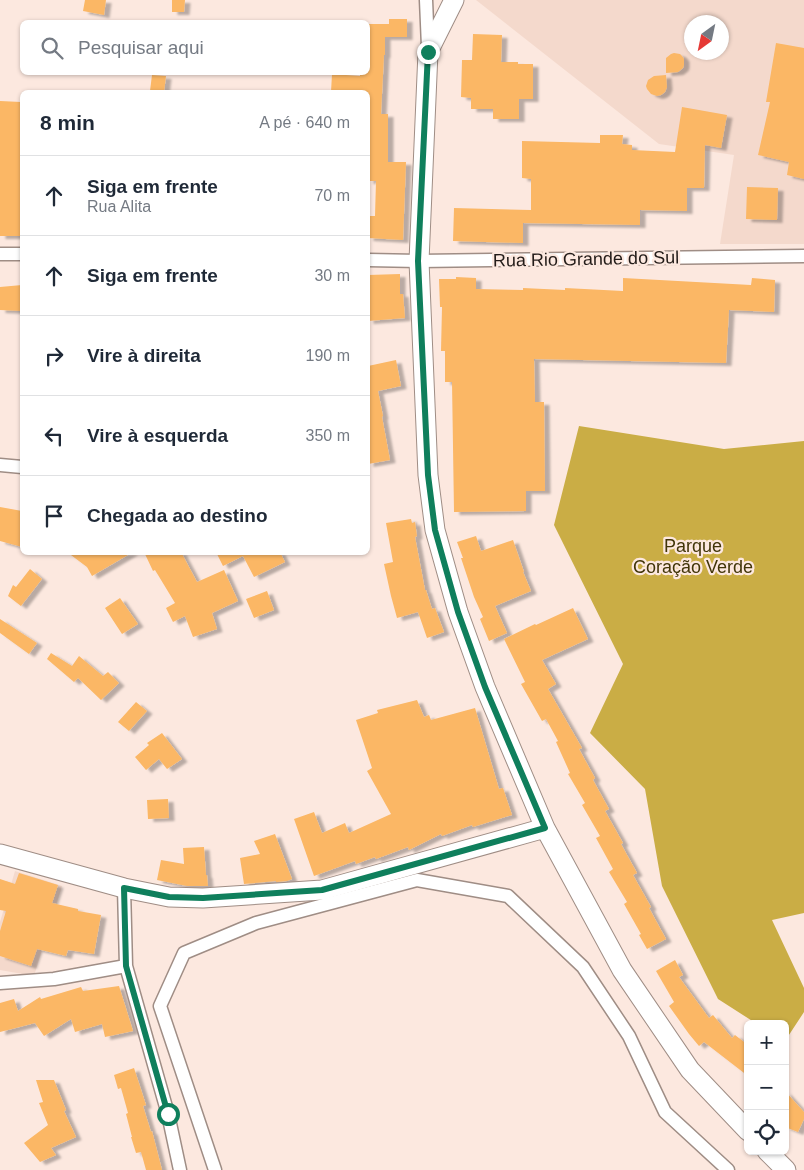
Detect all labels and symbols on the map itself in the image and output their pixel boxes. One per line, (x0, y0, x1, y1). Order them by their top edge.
north arrow (684, 15, 729, 60)
route end (417, 41, 440, 64)
street label: Rua Rio Grande do Sul (493, 247, 679, 271)
park label: Parque Coração Verde (633, 536, 753, 577)
route start (157, 1103, 180, 1126)

